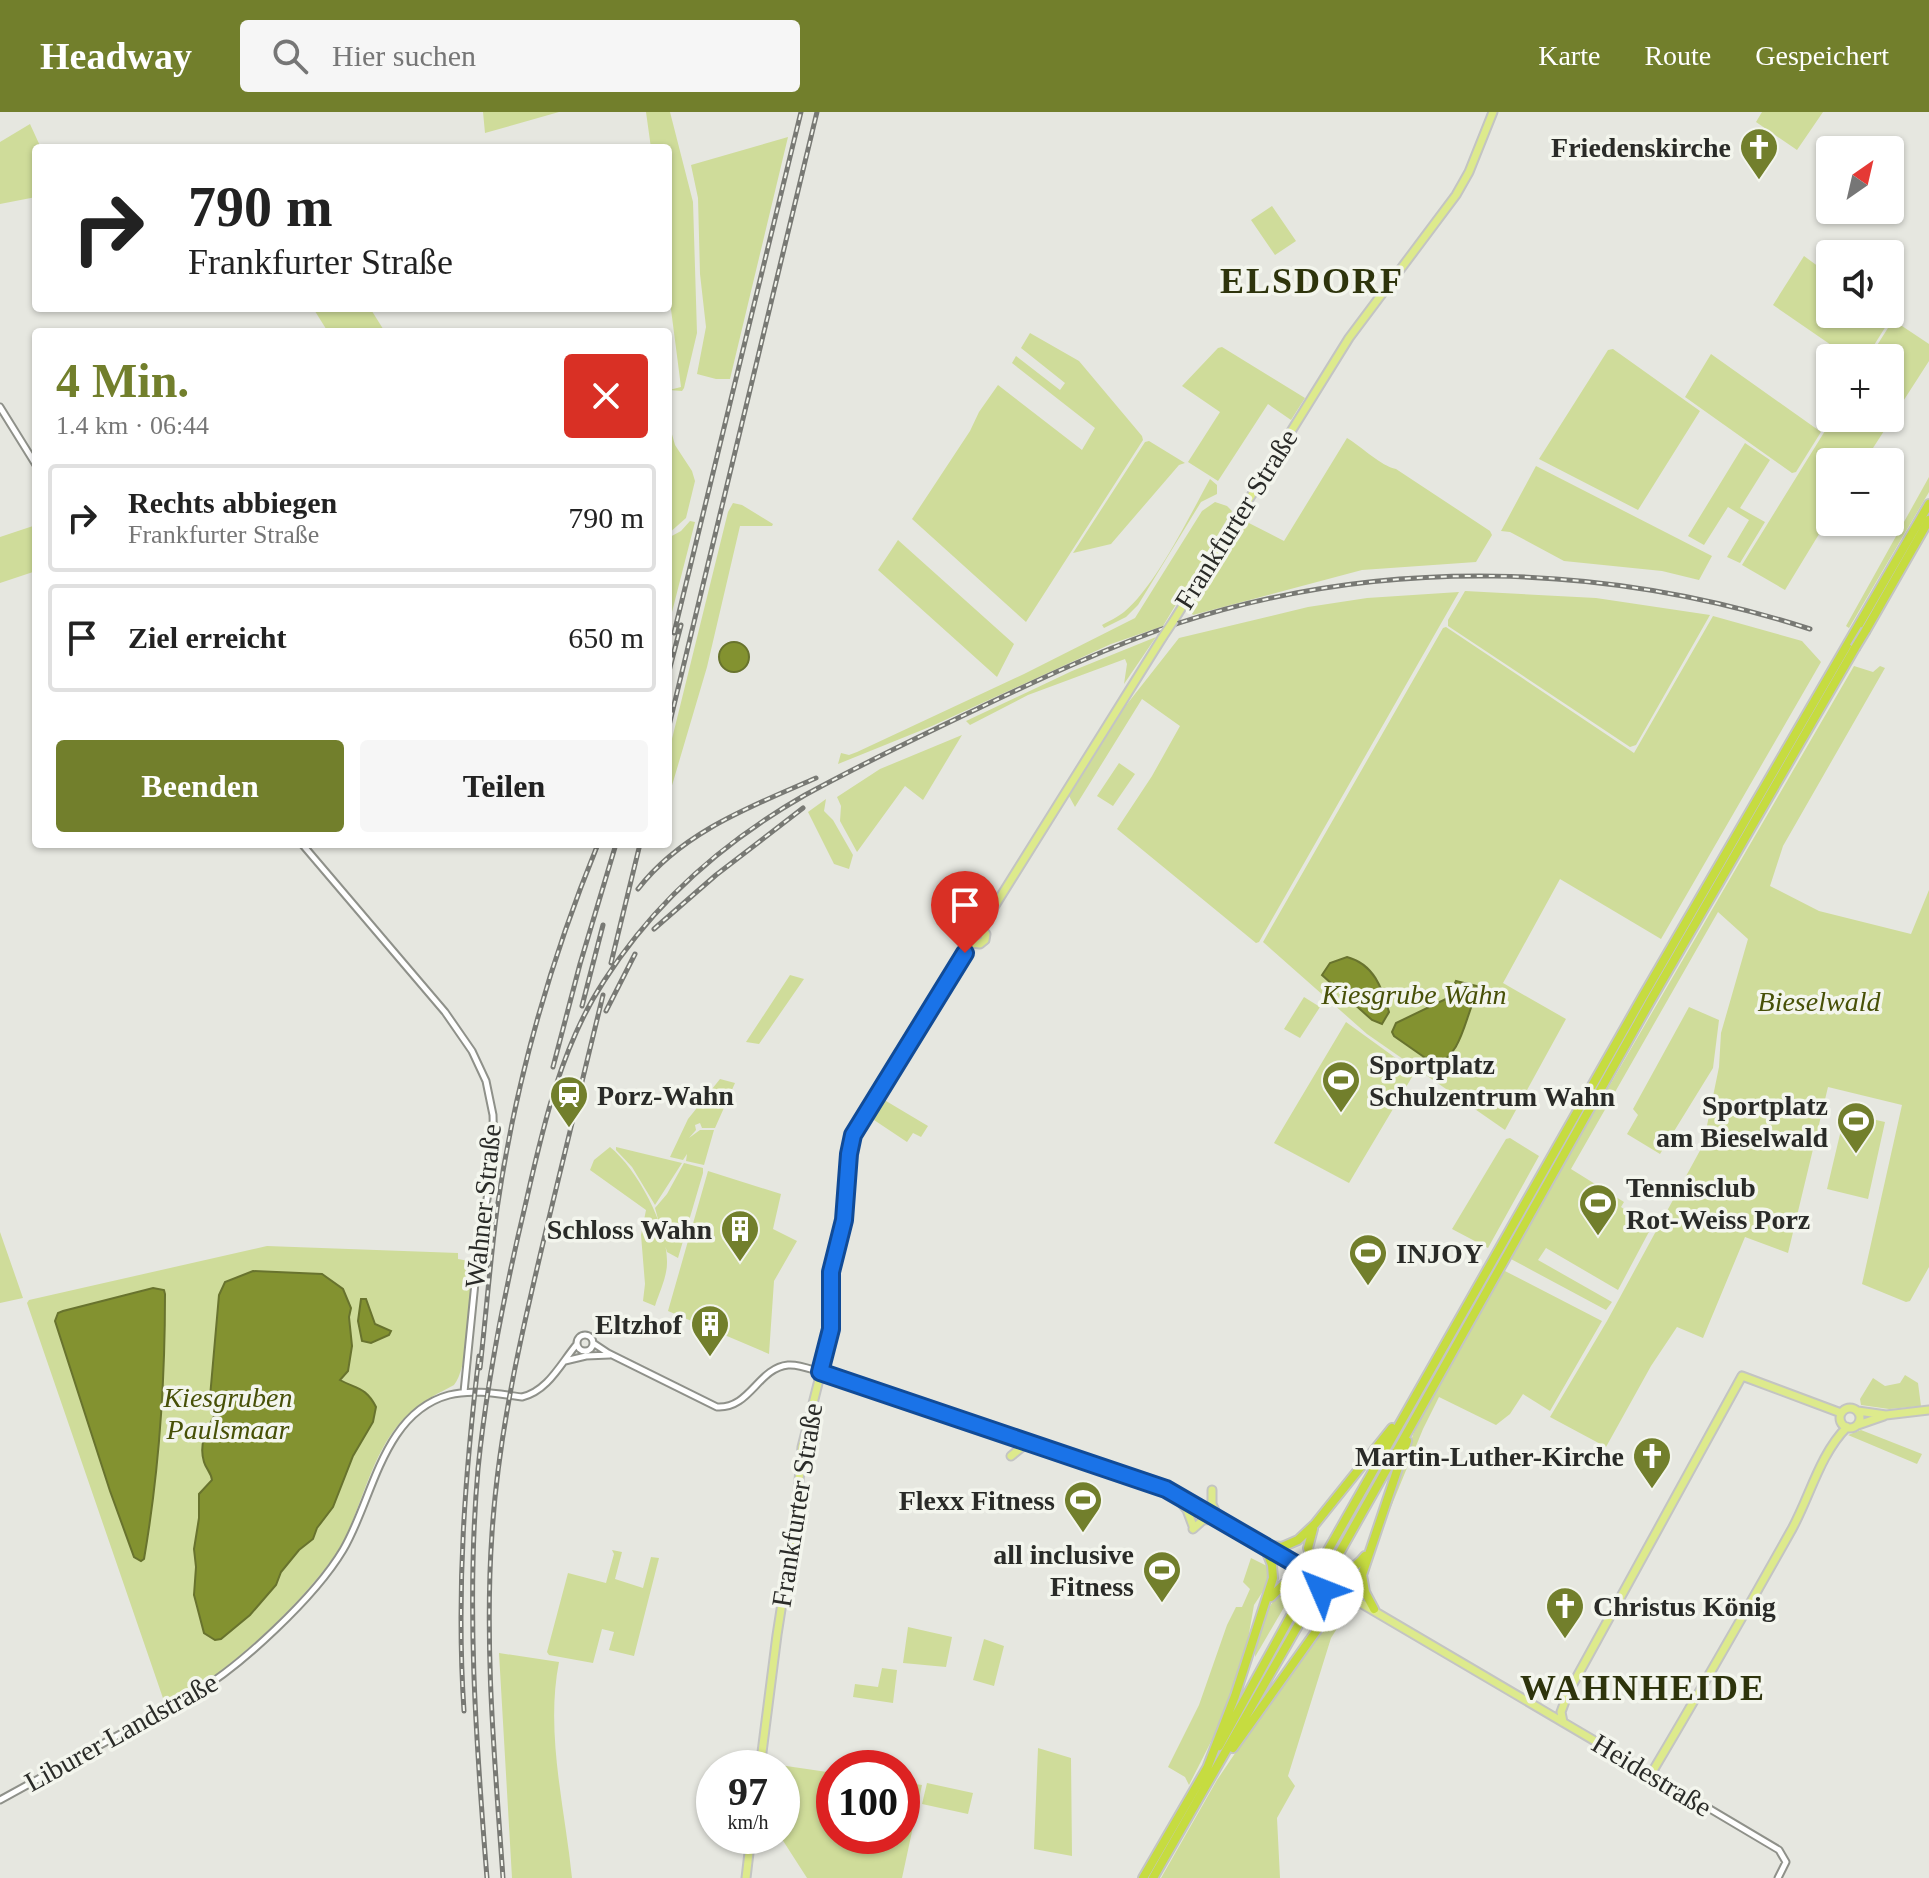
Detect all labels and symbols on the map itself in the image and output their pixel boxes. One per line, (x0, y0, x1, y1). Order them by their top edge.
church icon: Friedenskirche (1738, 126, 1780, 181)
place label: Friedenskirche (1551, 132, 1731, 163)
north arrow (1816, 136, 1904, 224)
district label: ELSDORF (1220, 261, 1404, 301)
street label: Frankfurter Straße (1168, 423, 1304, 615)
pin (931, 871, 999, 953)
park label: Kiesgrube Wahn (1321, 979, 1506, 1010)
park label: Bieselwald (1758, 986, 1881, 1017)
place label: Sportplatz Schulzentrum Wahn (1369, 1049, 1616, 1112)
sports icon: Sportplatz Schulzentrum Wahn (1320, 1059, 1362, 1114)
station icon: Porz-Wahn (548, 1074, 590, 1129)
place label: Porz-Wahn (597, 1080, 734, 1111)
place label: Sportplatz am Bieselwald (1656, 1090, 1828, 1153)
sports icon: Sportplatz am Bieselwald (1835, 1100, 1877, 1155)
street label: Wahner Straße (459, 1122, 507, 1290)
place label: Tennisclub Rot-Weiss Porz (1626, 1172, 1810, 1235)
sports icon: Tennisclub Rot-Weiss Porz (1577, 1182, 1619, 1237)
building icon: Schloss Wahn (719, 1208, 761, 1263)
place label: Schloss Wahn (547, 1214, 712, 1245)
sports icon: INJOY (1347, 1232, 1389, 1287)
place label: INJOY (1396, 1238, 1483, 1269)
building icon: Eltzhof (689, 1303, 731, 1358)
place label: Eltzhof (595, 1309, 683, 1340)
park label: Kiesgruben Paulsmaar (162, 1382, 293, 1445)
street label: Frankfurter Straße (766, 1401, 828, 1609)
church icon: Martin-Luther-Kirche (1631, 1435, 1673, 1490)
place label: Martin-Luther-Kirche (1355, 1441, 1624, 1472)
sports icon: Flexx Fitness (1062, 1479, 1104, 1534)
place label: Flexx Fitness (899, 1485, 1055, 1516)
place label: all inclusive Fitness (993, 1539, 1134, 1602)
position arrow (1280, 1548, 1364, 1632)
sports icon: all inclusive Fitness (1141, 1549, 1183, 1604)
church icon: Christus König (1544, 1585, 1586, 1640)
place label: Christus König (1593, 1591, 1776, 1622)
street label: Liburer Landstraße (19, 1666, 223, 1798)
district label: WAHNHEIDE (1520, 1668, 1766, 1708)
street label: Heidestraße (1587, 1727, 1717, 1823)
speed limit sign: 100 (816, 1750, 920, 1854)

